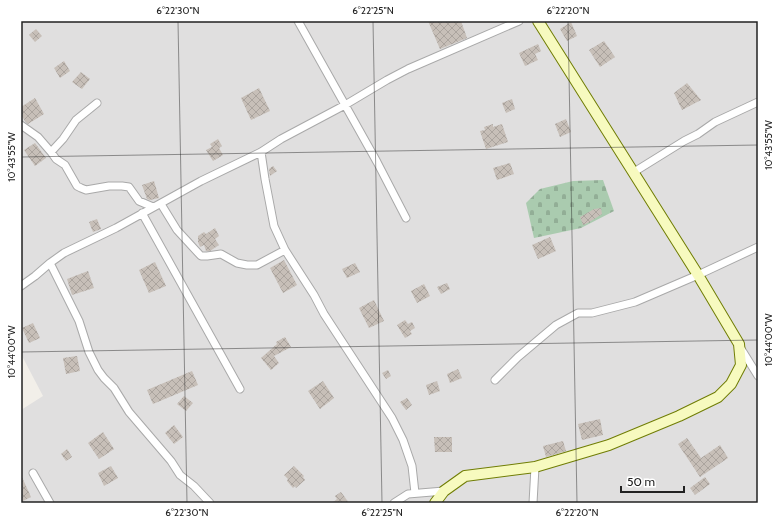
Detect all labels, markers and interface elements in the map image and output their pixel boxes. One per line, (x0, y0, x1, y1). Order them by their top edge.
text: 6°22'30"N (156, 4, 200, 17)
text: 6°22'25"N (352, 4, 394, 17)
text: 6°22'20"N (546, 4, 590, 17)
text: 10°43'55"W (762, 120, 775, 170)
text: 10°43'55"W (5, 132, 18, 182)
text: 10°44'00"W (762, 313, 775, 366)
text: 10°44'00"W (5, 325, 18, 378)
scale bar (621, 468, 684, 494)
text: 50 m (627, 474, 655, 489)
text: 6°22'30"N (165, 506, 209, 519)
text: 6°22'25"N (361, 506, 403, 519)
text: 6°22'20"N (555, 506, 599, 519)

